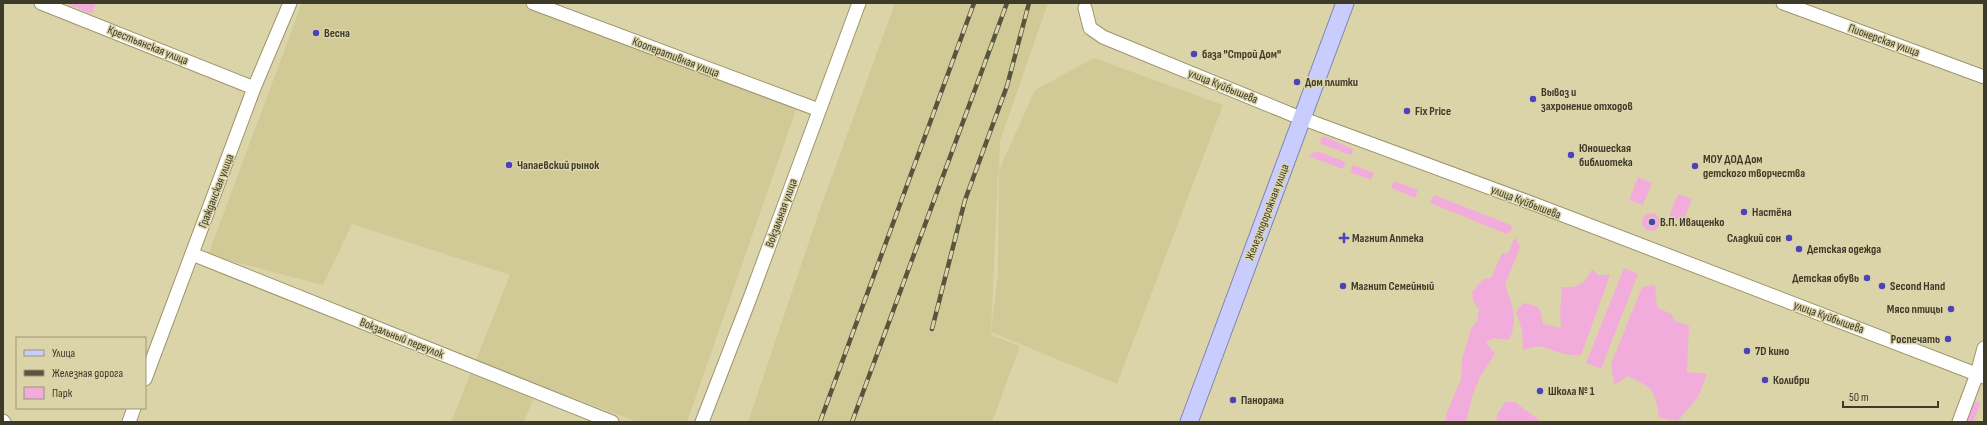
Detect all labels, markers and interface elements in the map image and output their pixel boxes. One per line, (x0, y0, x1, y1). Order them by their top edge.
street label: Пионерская улица (1846, 21, 1922, 60)
street label: Крестьянская улица (105, 22, 191, 69)
place label: Весна (324, 26, 350, 41)
marker: Весна (311, 28, 321, 38)
street label: Кооперативная улица (630, 34, 722, 81)
place label: база "Строй Дом" (1202, 47, 1281, 62)
marker: база "Строй Дом" (1189, 49, 1199, 59)
street label: улица Куйбышева (1186, 66, 1260, 107)
place label: Дом плитки (1305, 75, 1358, 90)
marker: Дом плитки (1292, 77, 1302, 87)
place label: Вывоз и захронение отходов (1541, 85, 1633, 114)
marker: Вывоз и захронение отходов (1528, 94, 1538, 104)
place label: Fix Price (1415, 104, 1451, 119)
marker: Fix Price (1402, 106, 1412, 116)
place label: Юношеская библиотека (1579, 141, 1633, 170)
marker: Юношеская библиотека (1566, 150, 1576, 160)
street label: Гражданская улица (195, 152, 238, 230)
place label: МОУ ДОД Дом детского творчества (1703, 152, 1805, 181)
place label: Чапаевский рынок (517, 158, 600, 173)
marker: Чапаевский рынок (504, 160, 514, 170)
marker: МОУ ДОД Дом детского творчества (1690, 161, 1700, 171)
street label: Железнодорожная улица (1242, 162, 1293, 262)
street label: Вокзальная улица (762, 176, 801, 250)
street label: улица Куйбышева (1489, 182, 1563, 223)
place label: Настёна (1752, 205, 1792, 220)
marker: Настёна (1739, 207, 1749, 217)
place label: В.П. Иващенко (1660, 215, 1724, 230)
marker: В.П. Иващенко (1647, 217, 1657, 227)
place label: Магнит Аптека (1352, 231, 1424, 246)
place label: Сладкий сон (1727, 231, 1781, 246)
marker: Магнит Аптека (1339, 233, 1349, 243)
marker: Сладкий сон (1784, 233, 1794, 243)
place label: Детская одежда (1807, 242, 1881, 257)
marker: Детская одежда (1794, 244, 1804, 254)
place label: Детская обувь (1792, 271, 1859, 286)
marker: Детская обувь (1862, 273, 1872, 283)
place label: Магнит Семейный (1351, 279, 1434, 294)
place label: Second Hand (1890, 279, 1945, 294)
marker: Магнит Семейный (1338, 281, 1348, 291)
marker: Second Hand (1877, 281, 1887, 291)
street label: улица Куйбышева (1791, 298, 1867, 337)
place label: Мясо птицы (1887, 302, 1943, 317)
marker: Мясо птицы (1946, 304, 1956, 314)
street label: Вокзальный переулок (358, 315, 447, 362)
place label: Роспечать (1891, 332, 1940, 347)
marker: Роспечать (1943, 334, 1953, 344)
legend (16, 337, 146, 409)
place label: 7D кино (1755, 344, 1789, 359)
text: Улица (52, 346, 76, 361)
marker: 7D кино (1742, 346, 1752, 356)
text: Железная дорога (52, 366, 124, 381)
place label: Колибри (1773, 373, 1810, 388)
marker: Колибри (1760, 375, 1770, 385)
scale bar (1843, 383, 1938, 409)
place label: Школа № 1 (1548, 384, 1595, 399)
text: Парк (52, 386, 73, 401)
marker: Школа № 1 (1535, 386, 1545, 396)
text: 50 m (1849, 390, 1869, 405)
place label: Панорама (1241, 393, 1284, 408)
marker: Панорама (1228, 395, 1238, 405)

